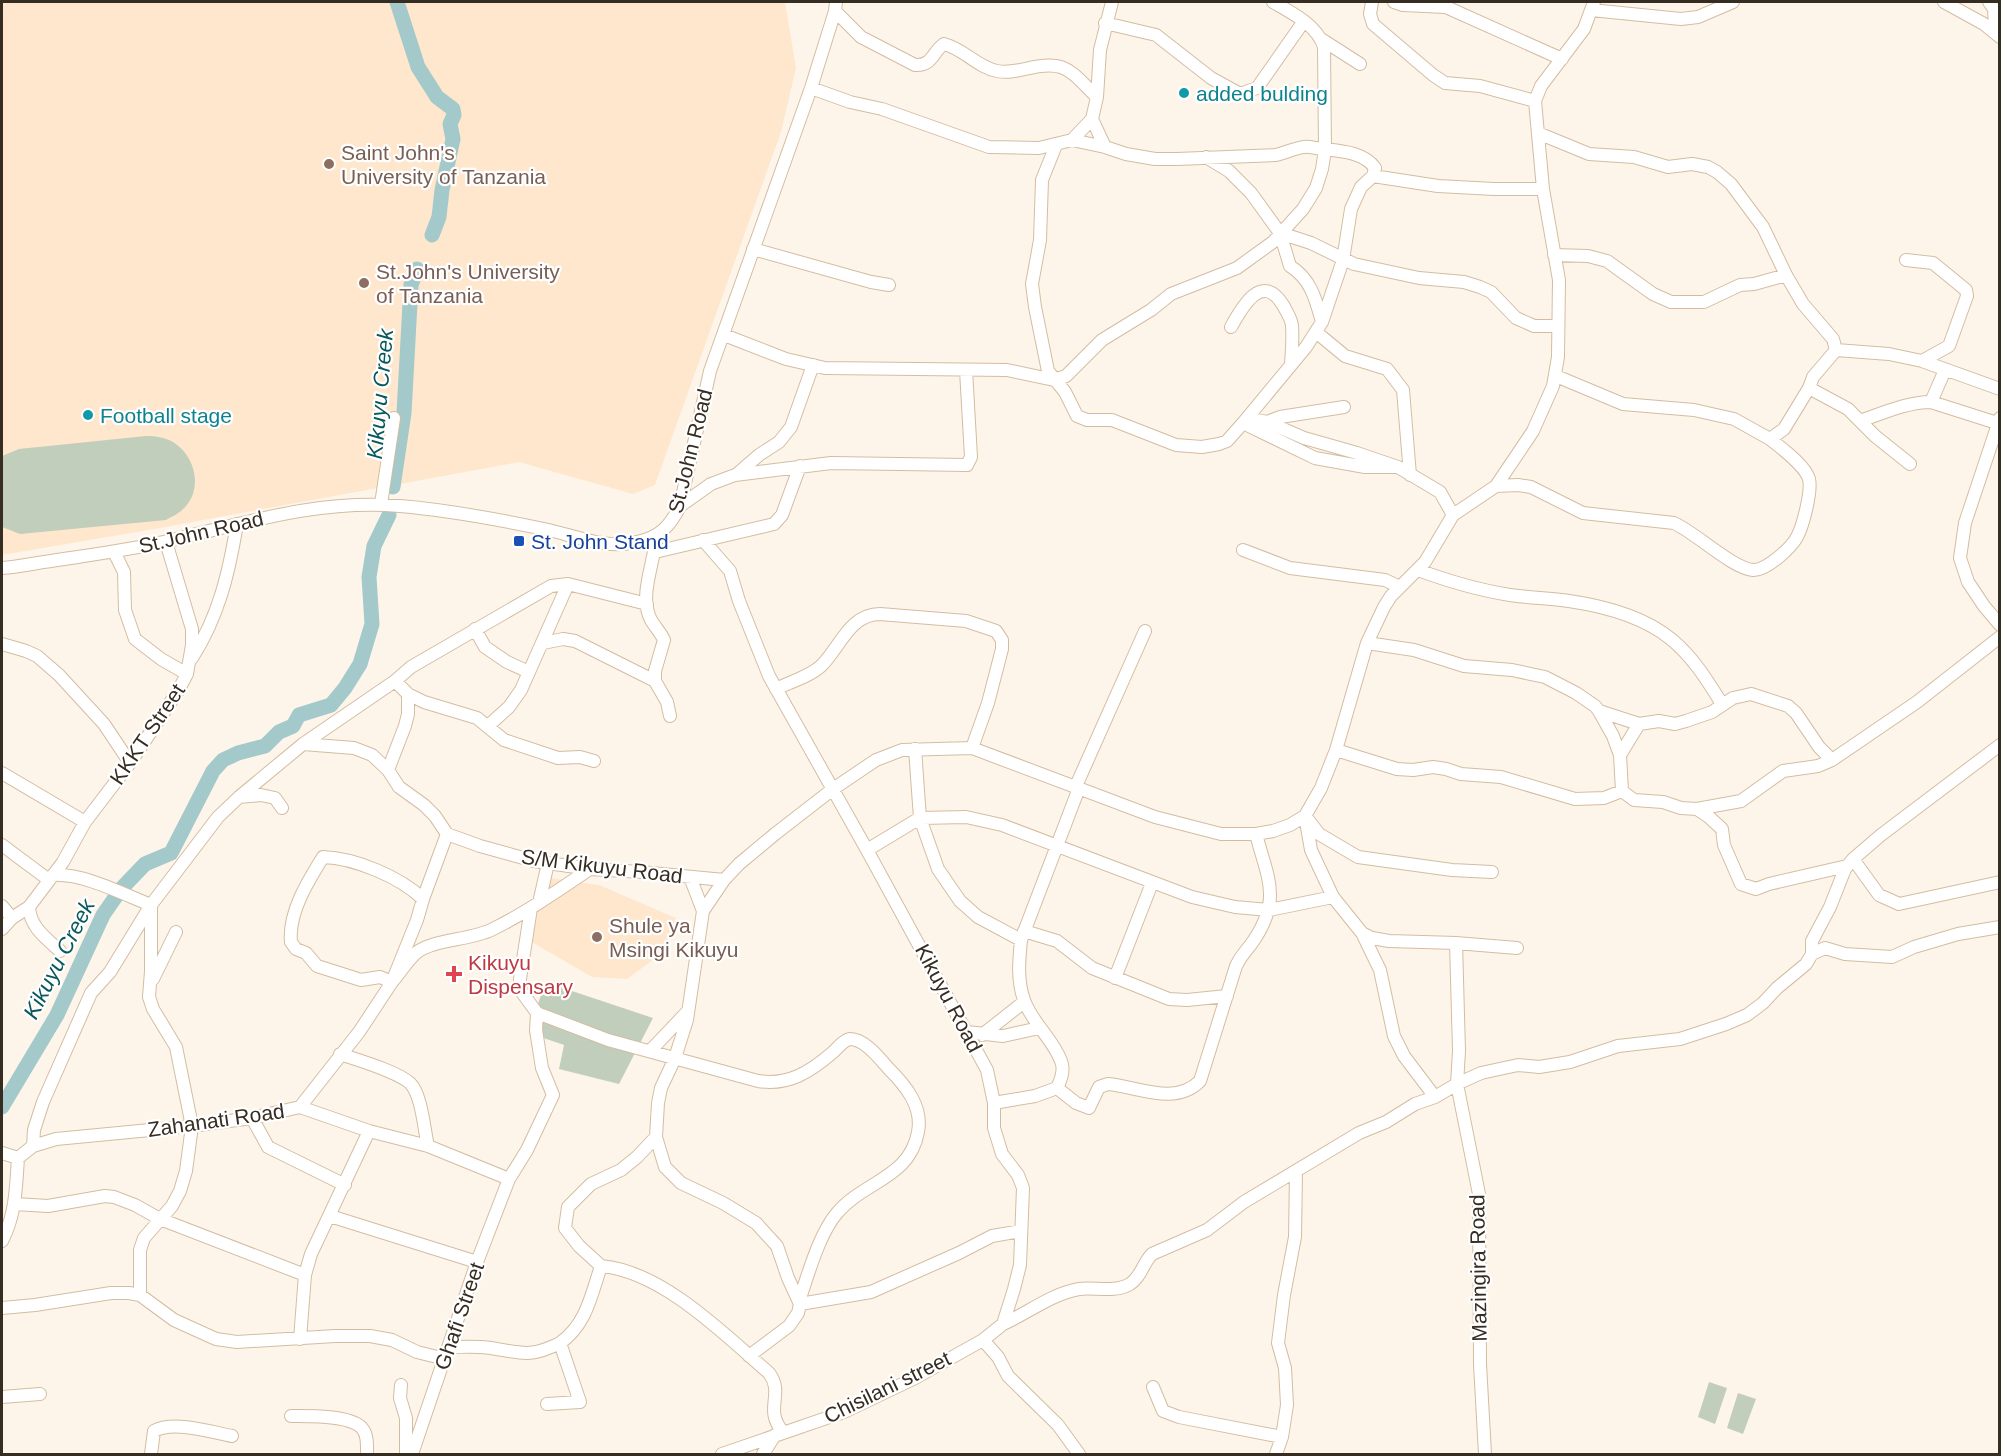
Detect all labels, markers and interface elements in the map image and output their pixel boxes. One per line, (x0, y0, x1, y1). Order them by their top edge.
place label: added bulding (1196, 82, 1328, 105)
marker: added bulding (1177, 86, 1191, 100)
place label: Saint John's University of Tanzania (341, 141, 546, 188)
marker: Saint John's University of Tanzania (322, 157, 336, 171)
place label: St.John's University of Tanzania (376, 260, 560, 307)
marker: St.John's University of Tanzania (357, 276, 371, 290)
water label: Kikuyu Creek (362, 327, 398, 460)
street label: St.John Road (663, 386, 717, 516)
place label: Football stage (100, 404, 232, 427)
marker: Football stage (81, 408, 95, 422)
street label: St.John Road (136, 506, 266, 558)
place label: St. John Stand (531, 530, 669, 553)
marker: St. John Stand (512, 534, 526, 548)
street label: KKKT Street (105, 679, 189, 789)
street label: S/M Kikuyu Road (520, 845, 684, 887)
water label: Kikuyu Creek (18, 894, 100, 1023)
place label: Shule ya Msingi Kikuyu (609, 914, 739, 961)
marker: Shule ya Msingi Kikuyu (590, 930, 604, 944)
street label: Kikuyu Road (911, 940, 987, 1056)
place label: Kikuyu Dispensary (468, 951, 574, 998)
marker: Kikuyu Dispensary (445, 965, 463, 983)
street label: Zahanati Road (146, 1099, 286, 1141)
street label: Mazingira Road (1465, 1194, 1491, 1342)
street label: Ghafi Street (430, 1259, 488, 1373)
street label: Chisilani street (820, 1346, 954, 1428)

